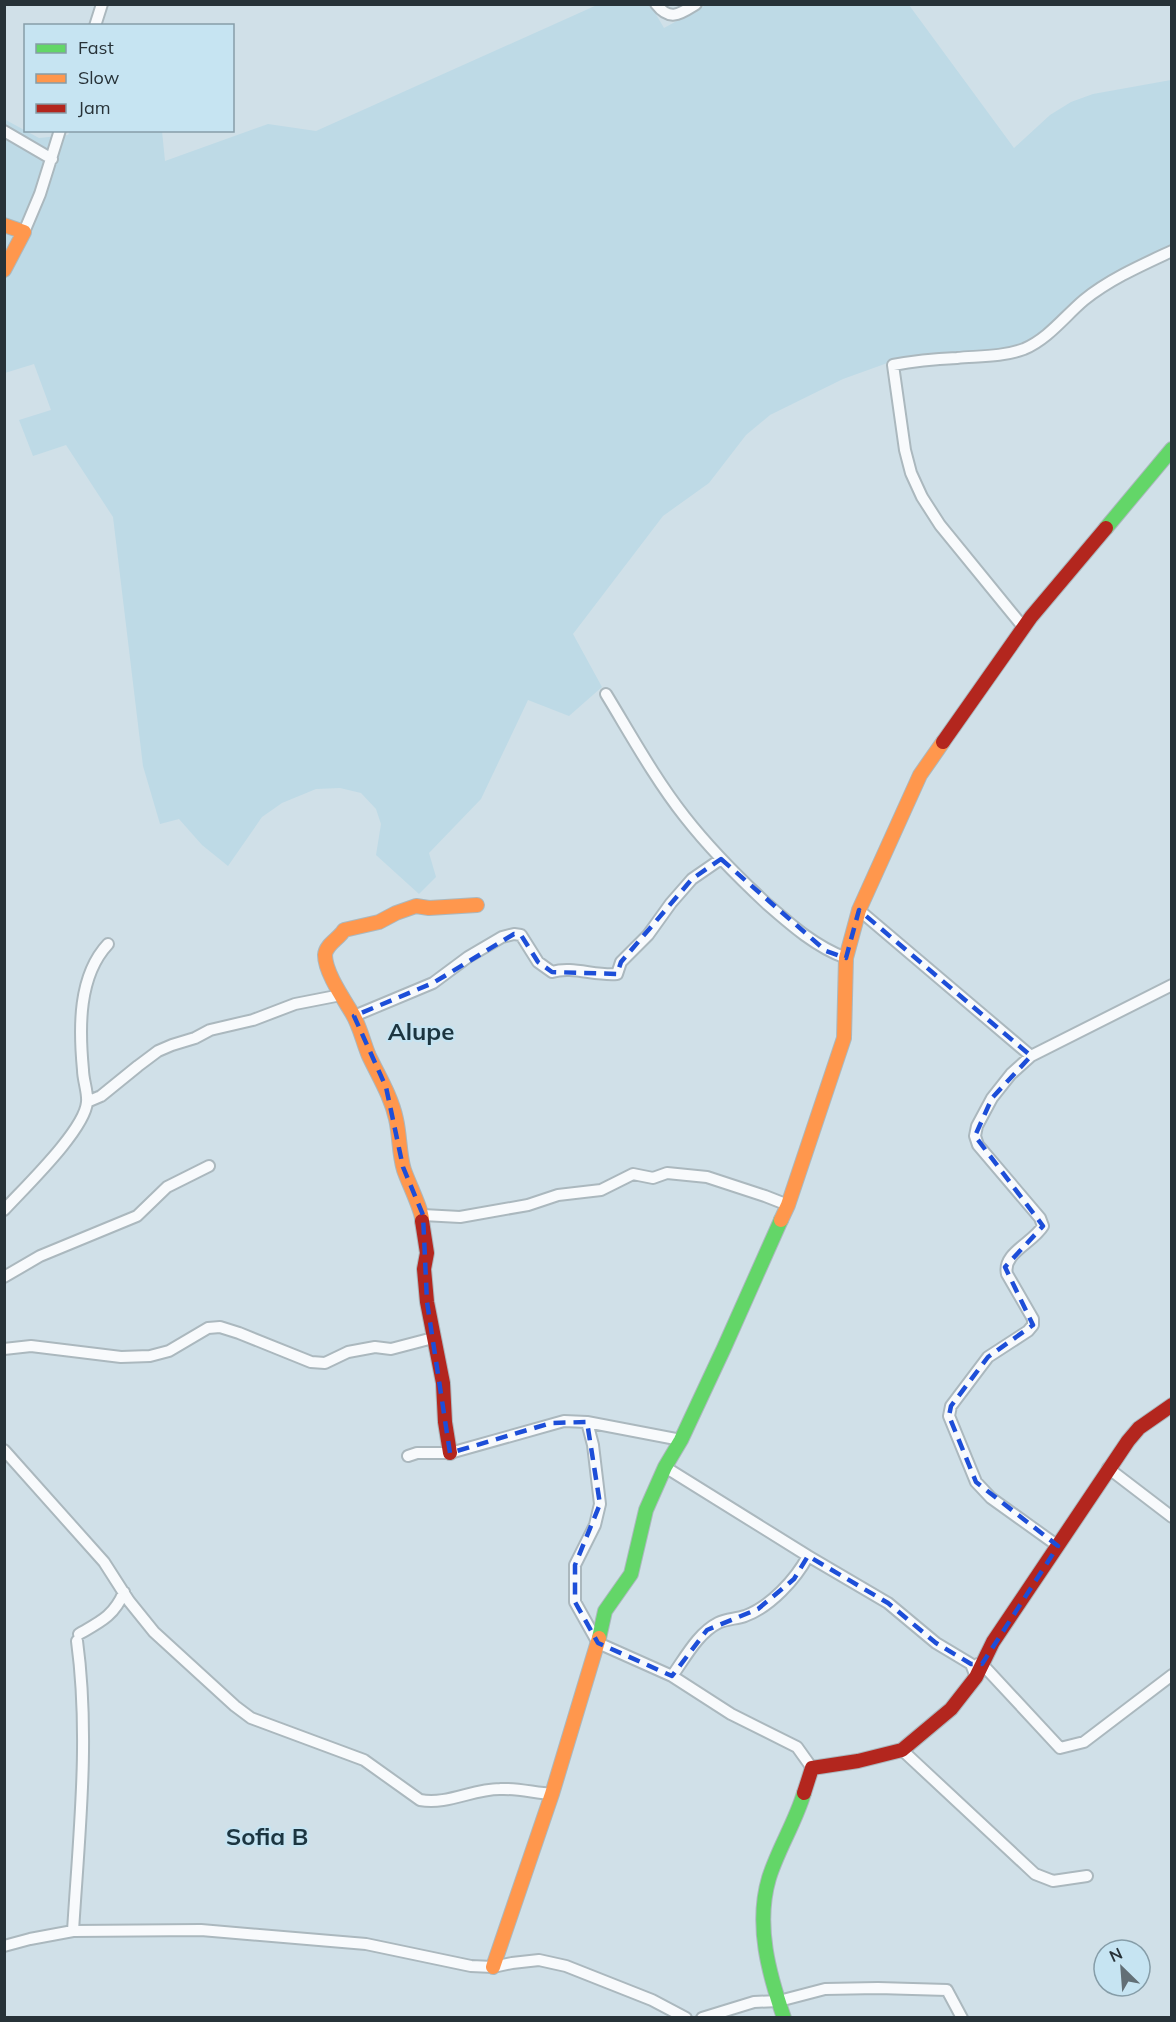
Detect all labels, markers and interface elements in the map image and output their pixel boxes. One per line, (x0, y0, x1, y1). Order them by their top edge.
legend (24, 24, 234, 132)
text: Fast (78, 36, 114, 59)
text: Slow (78, 66, 120, 89)
text: Jam (78, 96, 111, 119)
district label: Alupe (388, 1016, 454, 1046)
district label: Sofia B (226, 1821, 308, 1851)
north arrow (1092, 1938, 1152, 1998)
text: N (1106, 1943, 1125, 1966)

